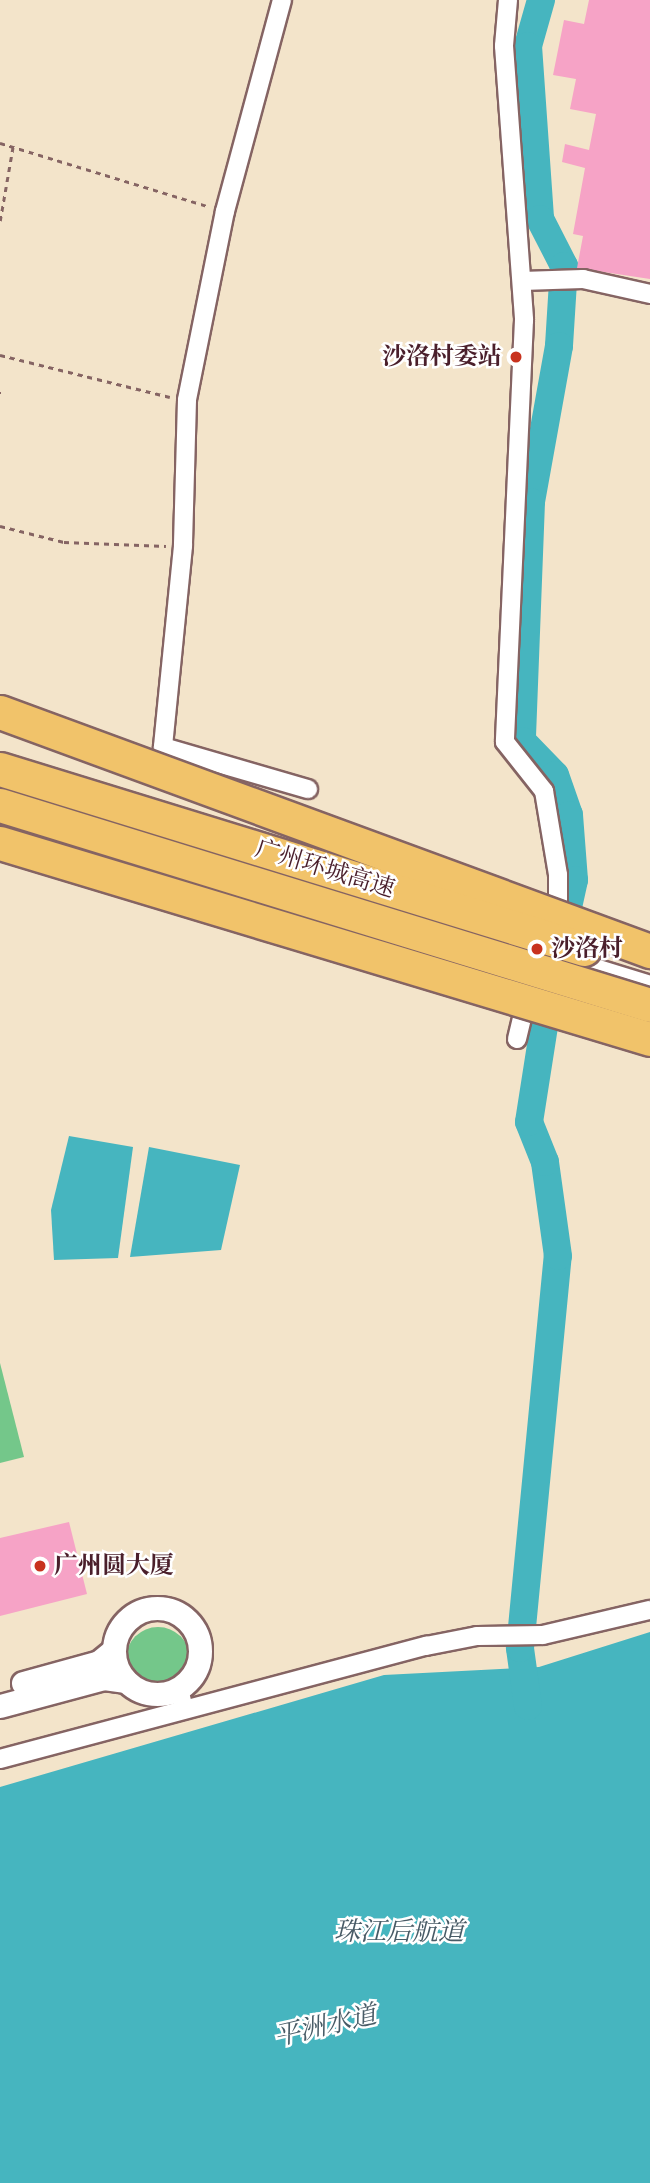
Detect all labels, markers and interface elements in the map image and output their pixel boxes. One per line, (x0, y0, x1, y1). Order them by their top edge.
place label: 沙洛村委站 (382, 343, 502, 371)
marker: 沙洛村委站 (508, 349, 524, 365)
street label: 广州环城高速 (252, 834, 398, 904)
place label: 沙洛村 (551, 935, 623, 963)
marker: 沙洛村 (529, 941, 545, 957)
place label: 广州圆大厦 (54, 1552, 174, 1580)
marker: 广州圆大厦 (32, 1558, 48, 1574)
water label: 珠江后航道 (334, 1916, 464, 1948)
water label: 平洲水道 (271, 1999, 379, 2053)

